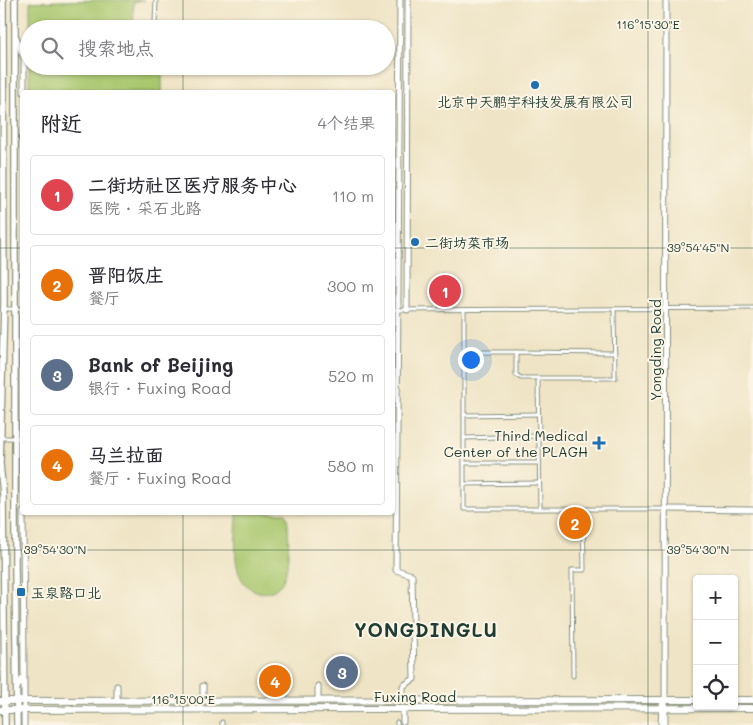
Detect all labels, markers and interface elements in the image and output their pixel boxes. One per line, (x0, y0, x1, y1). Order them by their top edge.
text: 116°15'30"E (616, 16, 680, 32)
search box (20, 20, 395, 75)
icon: search (38, 34, 66, 62)
text: 搜索地点 (78, 35, 154, 60)
marker: 北京中天鹏宇科技发展有限公司 (529, 79, 541, 91)
place label: 北京中天鹏宇科技发展有限公司 (437, 92, 633, 111)
text: 附近 (40, 109, 82, 136)
text: 4个结果 (318, 112, 375, 133)
text: 二街坊社区医疗服务中心 (88, 172, 297, 197)
text: 1 (53, 185, 61, 206)
text: 110 m (332, 185, 374, 206)
text: 医院 · 采石北路 (88, 197, 201, 218)
place label: 二街坊菜市场 (425, 233, 509, 252)
marker: 二街坊菜市场 (409, 236, 421, 248)
text: 39°54'45"N (667, 239, 729, 255)
text: 晋阳饭庄 (88, 262, 164, 287)
pin: 1 (429, 272, 461, 310)
text: 2 (53, 275, 61, 296)
text: 300 m (327, 275, 374, 296)
text: 餐厅 (88, 287, 120, 308)
street label: Yongding Road (646, 299, 665, 401)
your location (458, 347, 484, 373)
text: Bank of Beijing (88, 352, 233, 377)
text: 3 (52, 365, 62, 386)
text: 520 m (328, 365, 374, 386)
text: 银行 · Fuxing Road (88, 377, 231, 398)
place label: Third Medical Center of the PLAGH (444, 426, 588, 461)
marker: Third Medical Center of the PLAGH (592, 436, 606, 450)
text: 马兰拉面 (88, 442, 164, 467)
text: 4 (52, 455, 62, 476)
text: 580 m (327, 455, 374, 476)
text: 餐厅 · Fuxing Road (88, 467, 231, 488)
pin: 2 (559, 504, 591, 542)
text: 39°54'30"N (24, 541, 86, 557)
text: 39°54'30"N (667, 541, 729, 557)
map controls (693, 575, 738, 710)
button: + (693, 575, 738, 620)
place label: 玉泉路口北 (31, 583, 101, 602)
marker: 玉泉路口北 (15, 586, 27, 598)
district label: YONGDINGLU (354, 617, 498, 642)
button: − (693, 620, 738, 665)
pin: 3 (326, 653, 358, 691)
pin: 4 (259, 662, 291, 700)
button: locate (693, 665, 738, 710)
street label: Fuxing Road (374, 687, 456, 706)
text: 116°15'00"E (151, 691, 215, 707)

